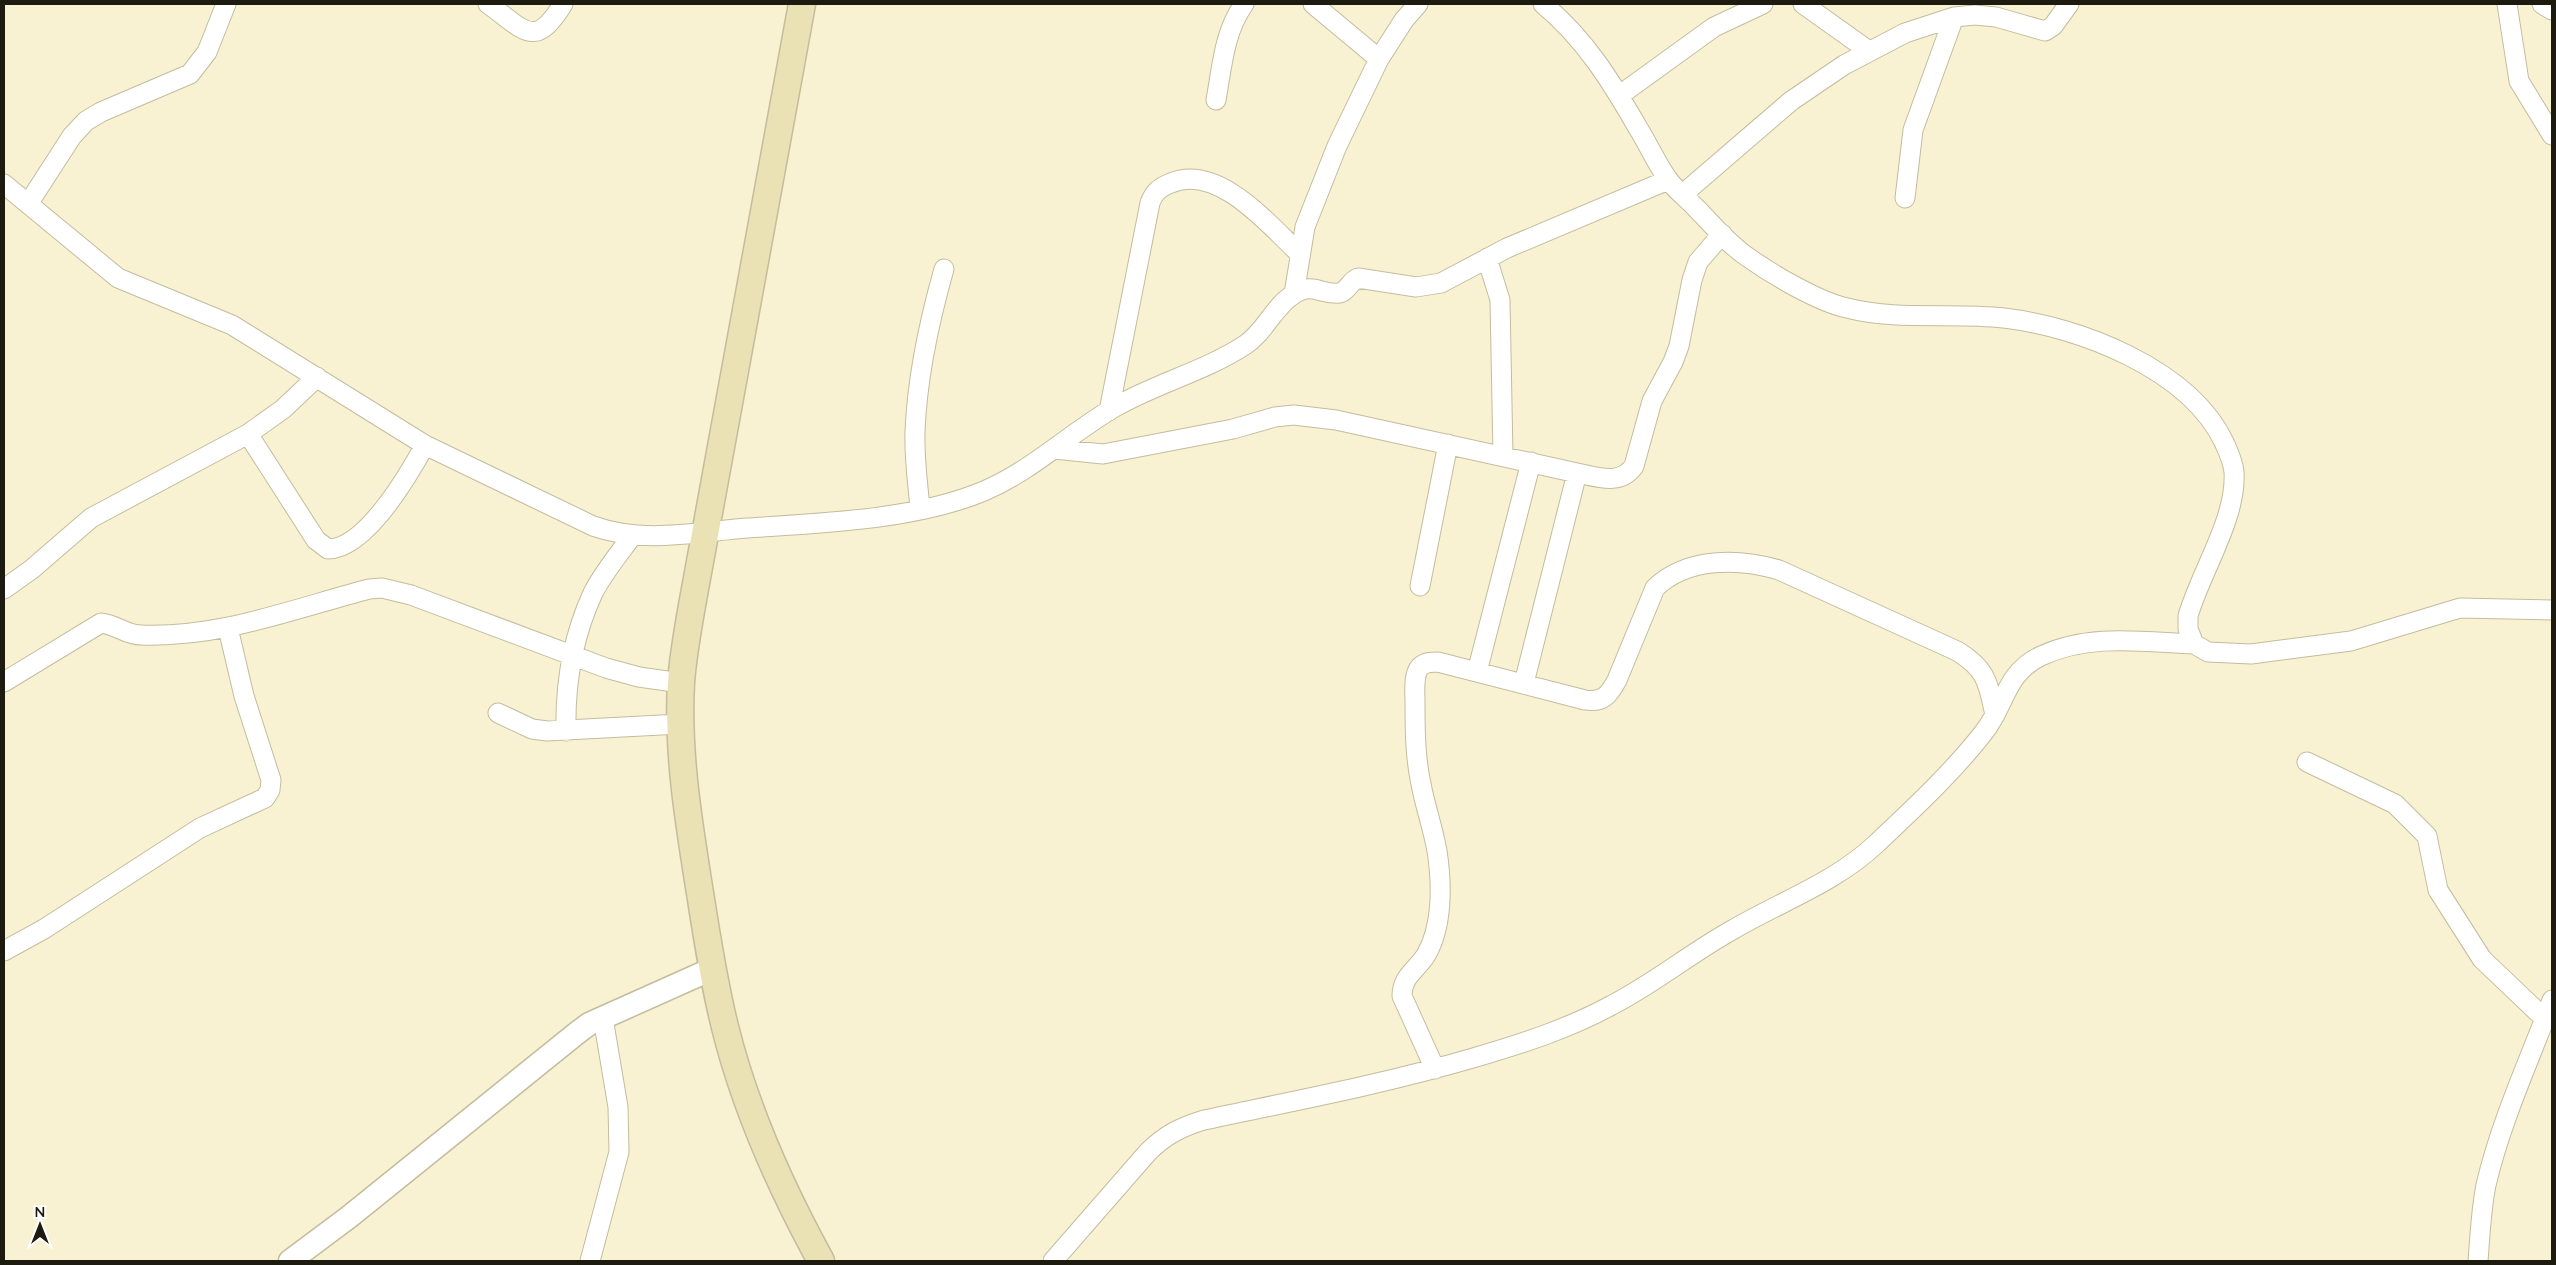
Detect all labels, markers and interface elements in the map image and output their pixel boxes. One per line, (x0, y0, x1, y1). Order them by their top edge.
north arrow (15, 1200, 65, 1250)
text: N (35, 1203, 45, 1220)

